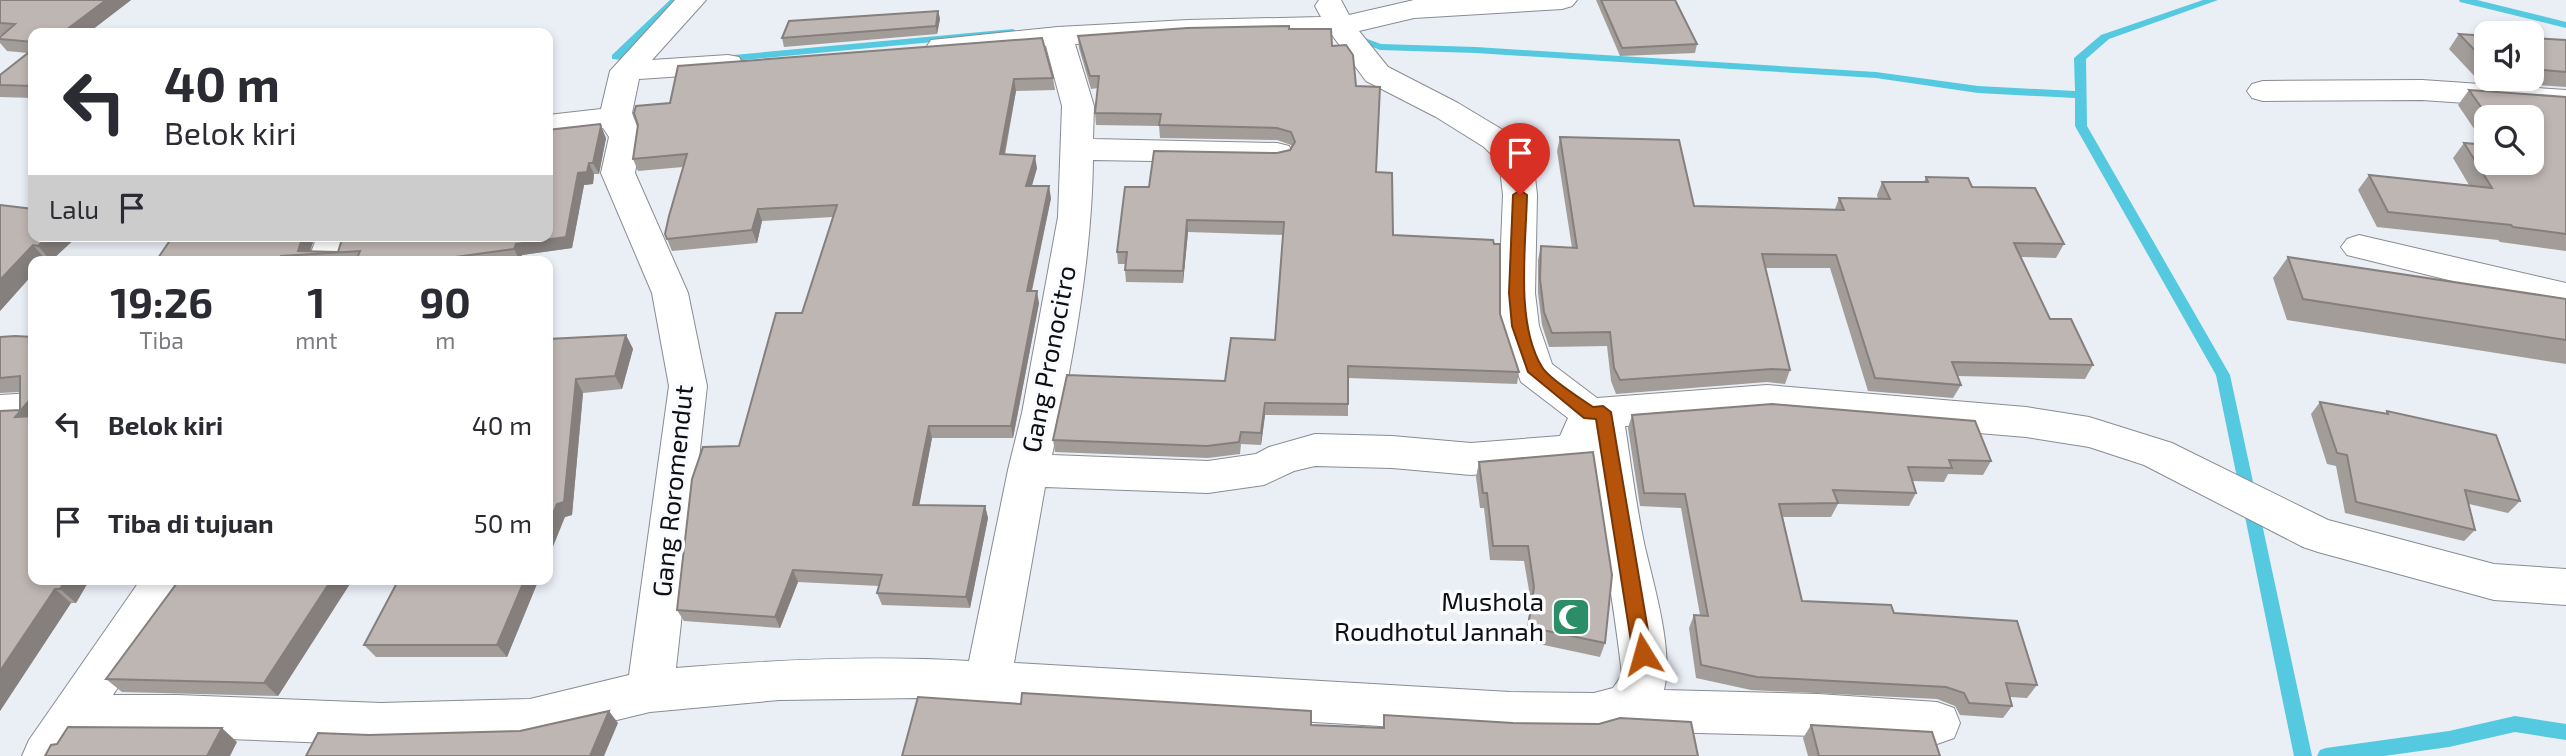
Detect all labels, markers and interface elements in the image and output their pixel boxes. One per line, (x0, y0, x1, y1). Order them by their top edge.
map controls (2474, 21, 2544, 175)
button: sound (2474, 21, 2544, 91)
text: 40 m (164, 53, 280, 112)
icon: left (49, 56, 140, 147)
button: search (2474, 105, 2544, 175)
text: Belok kiri (164, 113, 297, 151)
pin (1490, 123, 1550, 195)
icon: arrive (1501, 134, 1539, 172)
icon: arrive (113, 189, 151, 227)
text: Lalu (49, 193, 99, 224)
street label: Gang Pronocitro (1014, 262, 1081, 455)
text: 19:26 (110, 276, 213, 326)
text: 1 (307, 276, 325, 326)
text: 90 (420, 276, 471, 326)
text: Tiba (139, 326, 184, 354)
text: mnt (295, 326, 337, 354)
text: m (435, 326, 455, 354)
street label: Gang Roromendut (645, 383, 698, 598)
icon: left (49, 405, 87, 443)
text: Belok kiri (108, 409, 223, 440)
text: 40 m (472, 409, 532, 440)
icon: arrive (49, 503, 87, 541)
text: Tiba di tujuan (108, 507, 274, 538)
text: 50 m (474, 507, 532, 538)
place label: Mushola Roudhotul Jannah (1334, 585, 1544, 646)
mosque icon: Mushola Roudhotul Jannah (1550, 596, 1592, 638)
position arrow (1606, 617, 1680, 691)

